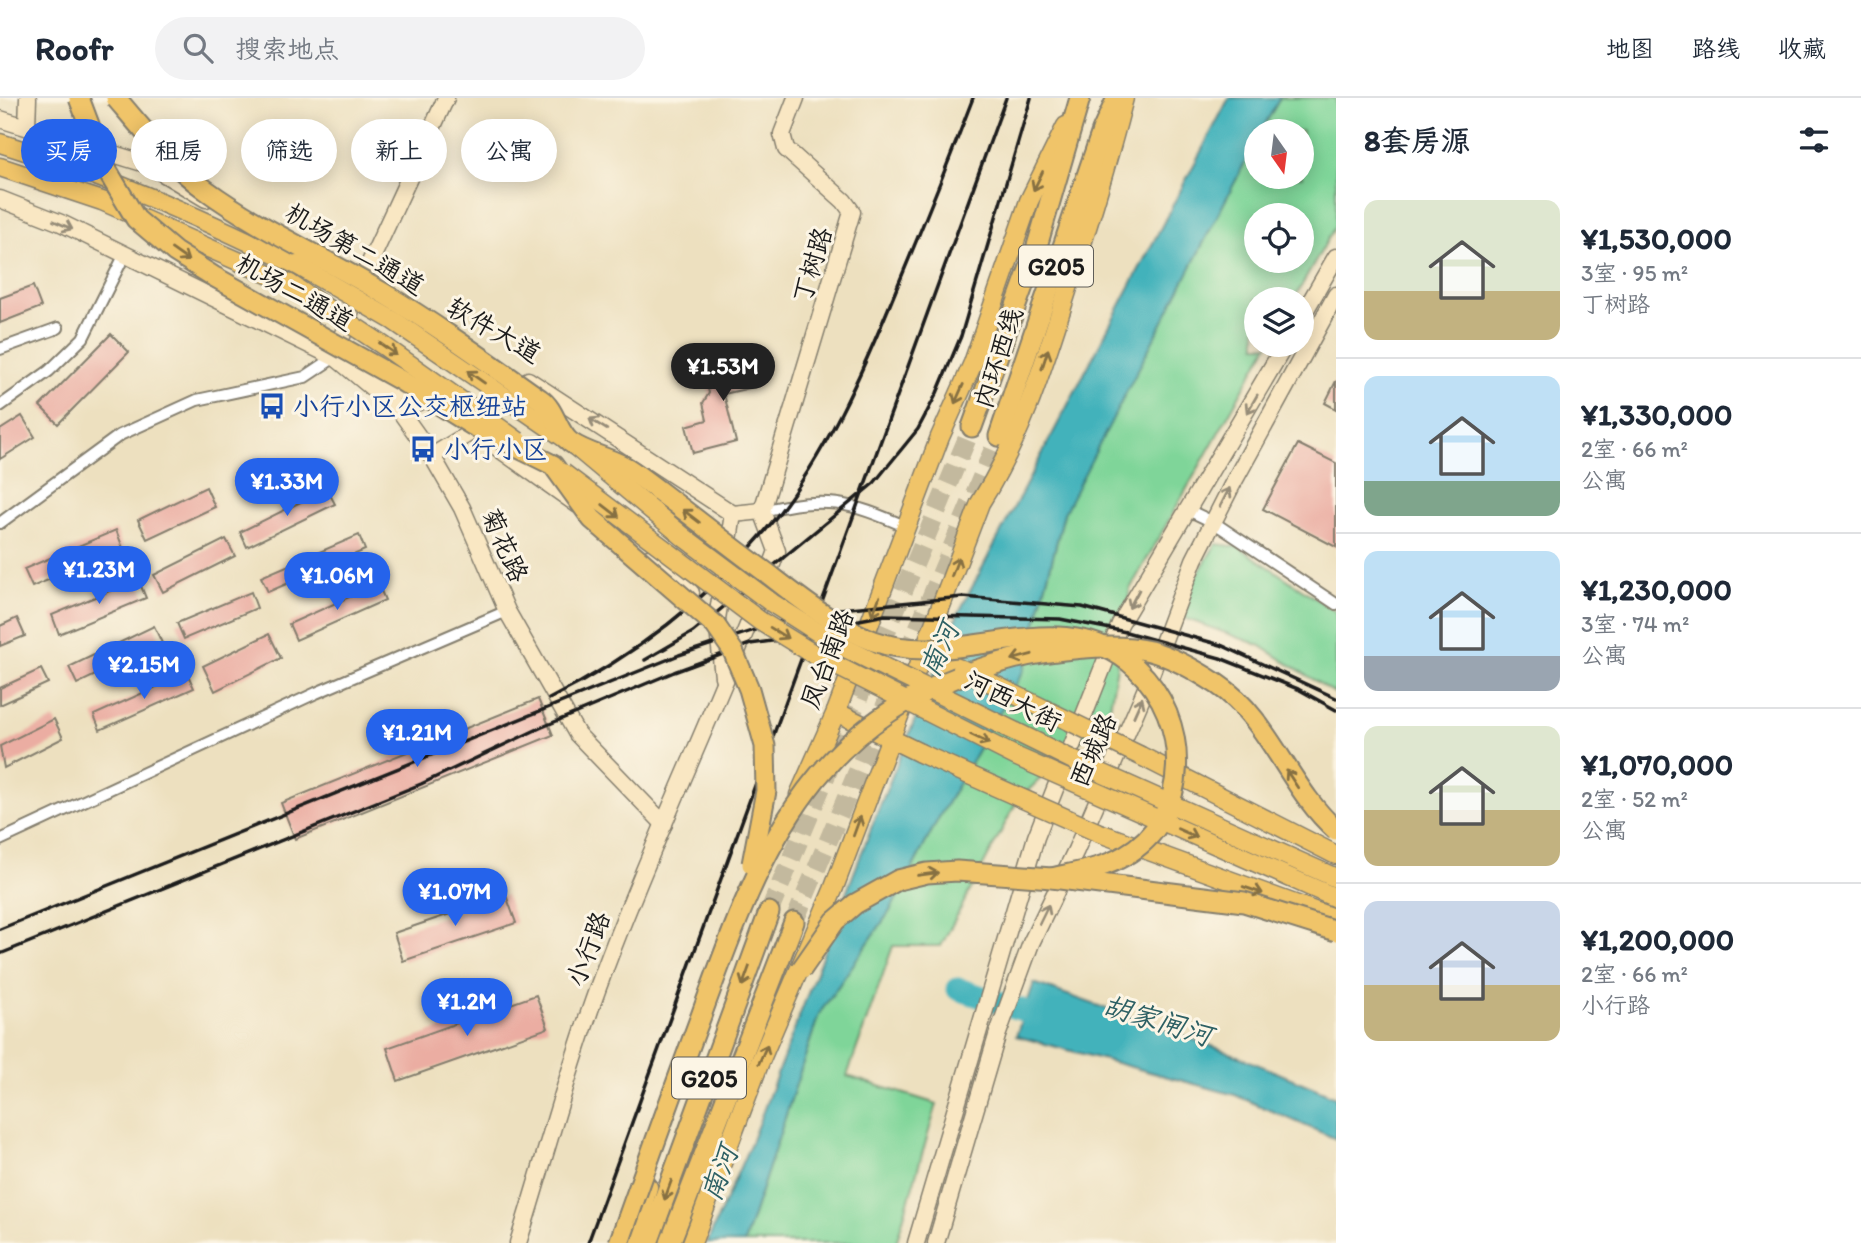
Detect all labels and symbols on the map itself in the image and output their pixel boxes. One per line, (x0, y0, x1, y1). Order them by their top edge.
north arrow (1244, 119, 1314, 189)
one-way arrow (1031, 170, 1045, 191)
street label: 机场第二通道 (279, 196, 431, 302)
one-way arrow (52, 219, 73, 232)
street label: 丁树路 (785, 223, 839, 307)
street label: 机场二通道 (230, 246, 360, 338)
road number: G205 (1019, 246, 1093, 286)
one-way arrow (170, 248, 189, 262)
street label: 软件大道 (441, 290, 547, 370)
street label: 内环西线 (967, 304, 1029, 412)
one-way arrow (377, 342, 397, 356)
pin: ¥1.53M (666, 344, 780, 403)
one-way arrow (1040, 349, 1052, 371)
one-way arrow (467, 370, 486, 384)
one-way arrow (952, 383, 965, 404)
place label: 小行小区公交枢纽站 (293, 390, 527, 422)
bus stop icon: 小行小区公交枢纽站 (257, 391, 287, 421)
one-way arrow (1244, 394, 1258, 414)
one-way arrow (589, 417, 609, 431)
place label: 小行小区 (444, 433, 548, 465)
bus stop icon: 小行小区 (408, 434, 438, 464)
pin: ¥1.33M (230, 458, 344, 518)
one-way arrow (1219, 487, 1233, 508)
street label: 菊花路 (475, 503, 535, 587)
one-way arrow (602, 503, 620, 518)
one-way arrow (682, 509, 701, 524)
pin: ¥1.23M (42, 546, 156, 606)
pin: ¥1.06M (280, 552, 394, 612)
one-way arrow (950, 557, 963, 579)
one-way arrow (1127, 588, 1141, 608)
one-way arrow (869, 594, 882, 616)
street label: 凤台南路 (793, 605, 861, 713)
water label: 南河 (912, 613, 968, 682)
one-way arrow (769, 625, 788, 640)
pin: ¥2.15M (87, 642, 201, 701)
one-way arrow (1011, 651, 1034, 664)
street label: 河西大街 (959, 664, 1067, 738)
one-way arrow (1132, 697, 1145, 718)
street label: 西城路 (1063, 708, 1123, 792)
pin: ¥1.21M (360, 710, 474, 769)
one-way arrow (969, 733, 990, 746)
one-way arrow (1284, 769, 1298, 789)
one-way arrow (852, 815, 864, 837)
one-way arrow (1176, 827, 1197, 840)
one-way arrow (916, 867, 939, 880)
pin: ¥1.07M (398, 868, 512, 928)
one-way arrow (1241, 884, 1263, 897)
one-way arrow (1038, 904, 1052, 925)
street label: 小行路 (559, 907, 617, 991)
one-way arrow (739, 965, 751, 987)
pin: ¥1.2M (418, 978, 516, 1038)
water label: 胡家闸河 (1099, 987, 1220, 1054)
one-way arrow (757, 1044, 770, 1066)
road number: G205 (672, 1058, 746, 1098)
water label: 南河 (693, 1137, 746, 1205)
one-way arrow (661, 1178, 673, 1200)

